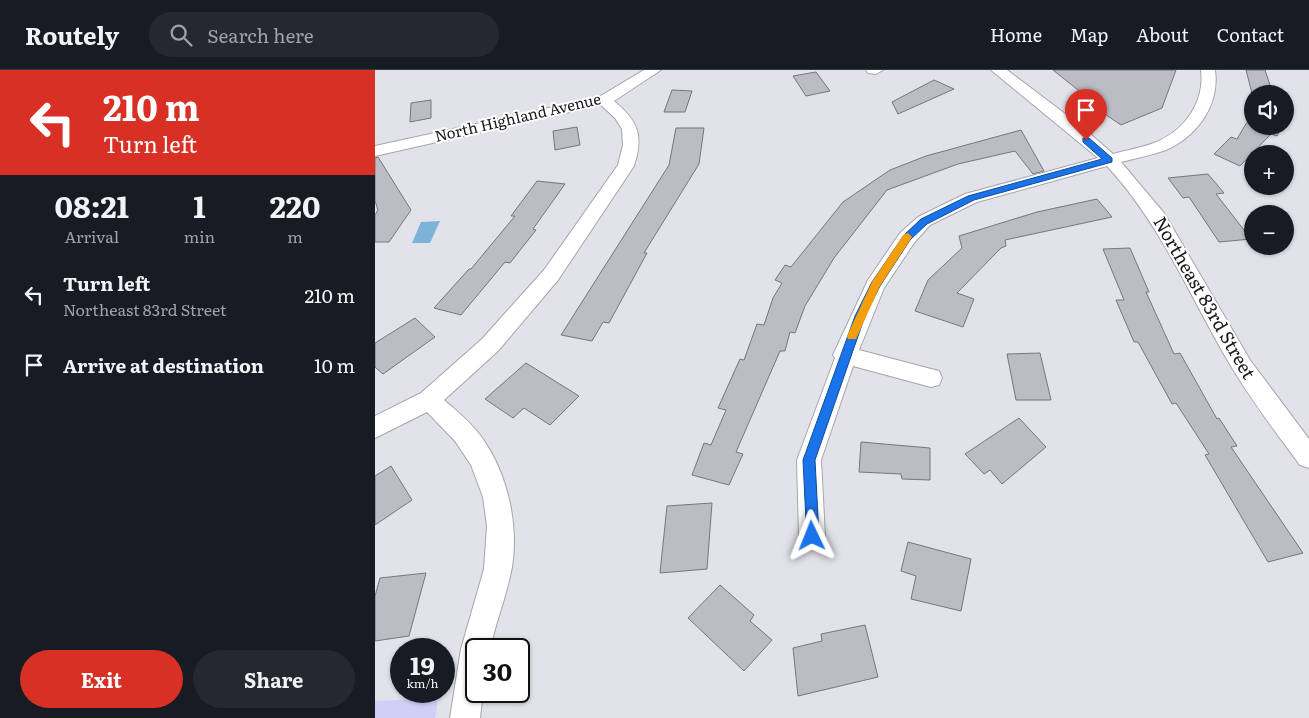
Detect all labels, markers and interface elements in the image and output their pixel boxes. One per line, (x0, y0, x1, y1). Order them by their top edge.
search box (149, 12, 499, 57)
text: Routely (25, 17, 119, 52)
icon: search (167, 21, 195, 49)
text: Search here (207, 21, 314, 49)
text: Home (990, 21, 1042, 48)
text: Map (1070, 21, 1108, 48)
text: About (1136, 21, 1189, 48)
text: Contact (1217, 21, 1284, 48)
text: 210 m (103, 80, 200, 132)
map controls (1244, 85, 1294, 255)
button: sound (1244, 85, 1294, 135)
street label: North Highland Avenue (432, 86, 603, 147)
pin (1065, 89, 1107, 140)
icon: left (20, 90, 85, 155)
icon: arrive (1072, 96, 1100, 124)
text: Turn left (103, 127, 197, 160)
button: + (1244, 145, 1294, 195)
text: 08:21 (55, 183, 129, 227)
text: 1 (193, 183, 206, 227)
text: 220 (270, 183, 320, 227)
button: − (1244, 205, 1294, 255)
street label: Northeast 83rd Street (1148, 211, 1263, 384)
text: Arrival (64, 224, 119, 248)
text: min (184, 224, 215, 248)
text: m (287, 224, 303, 248)
text: Turn left (63, 269, 150, 297)
icon: left (20, 281, 48, 309)
text: 210 m (304, 281, 355, 309)
text: Northeast 83rd Street (63, 297, 226, 321)
icon: arrive (20, 351, 48, 379)
text: Arrive at destination (63, 351, 264, 379)
text: 10 m (314, 351, 355, 379)
position arrow (785, 509, 837, 561)
speed limit sign: 30 (465, 638, 530, 703)
text: 19 (410, 646, 435, 683)
button: Exit (20, 650, 183, 708)
button: Share (193, 650, 355, 708)
text: km/h (407, 674, 438, 692)

